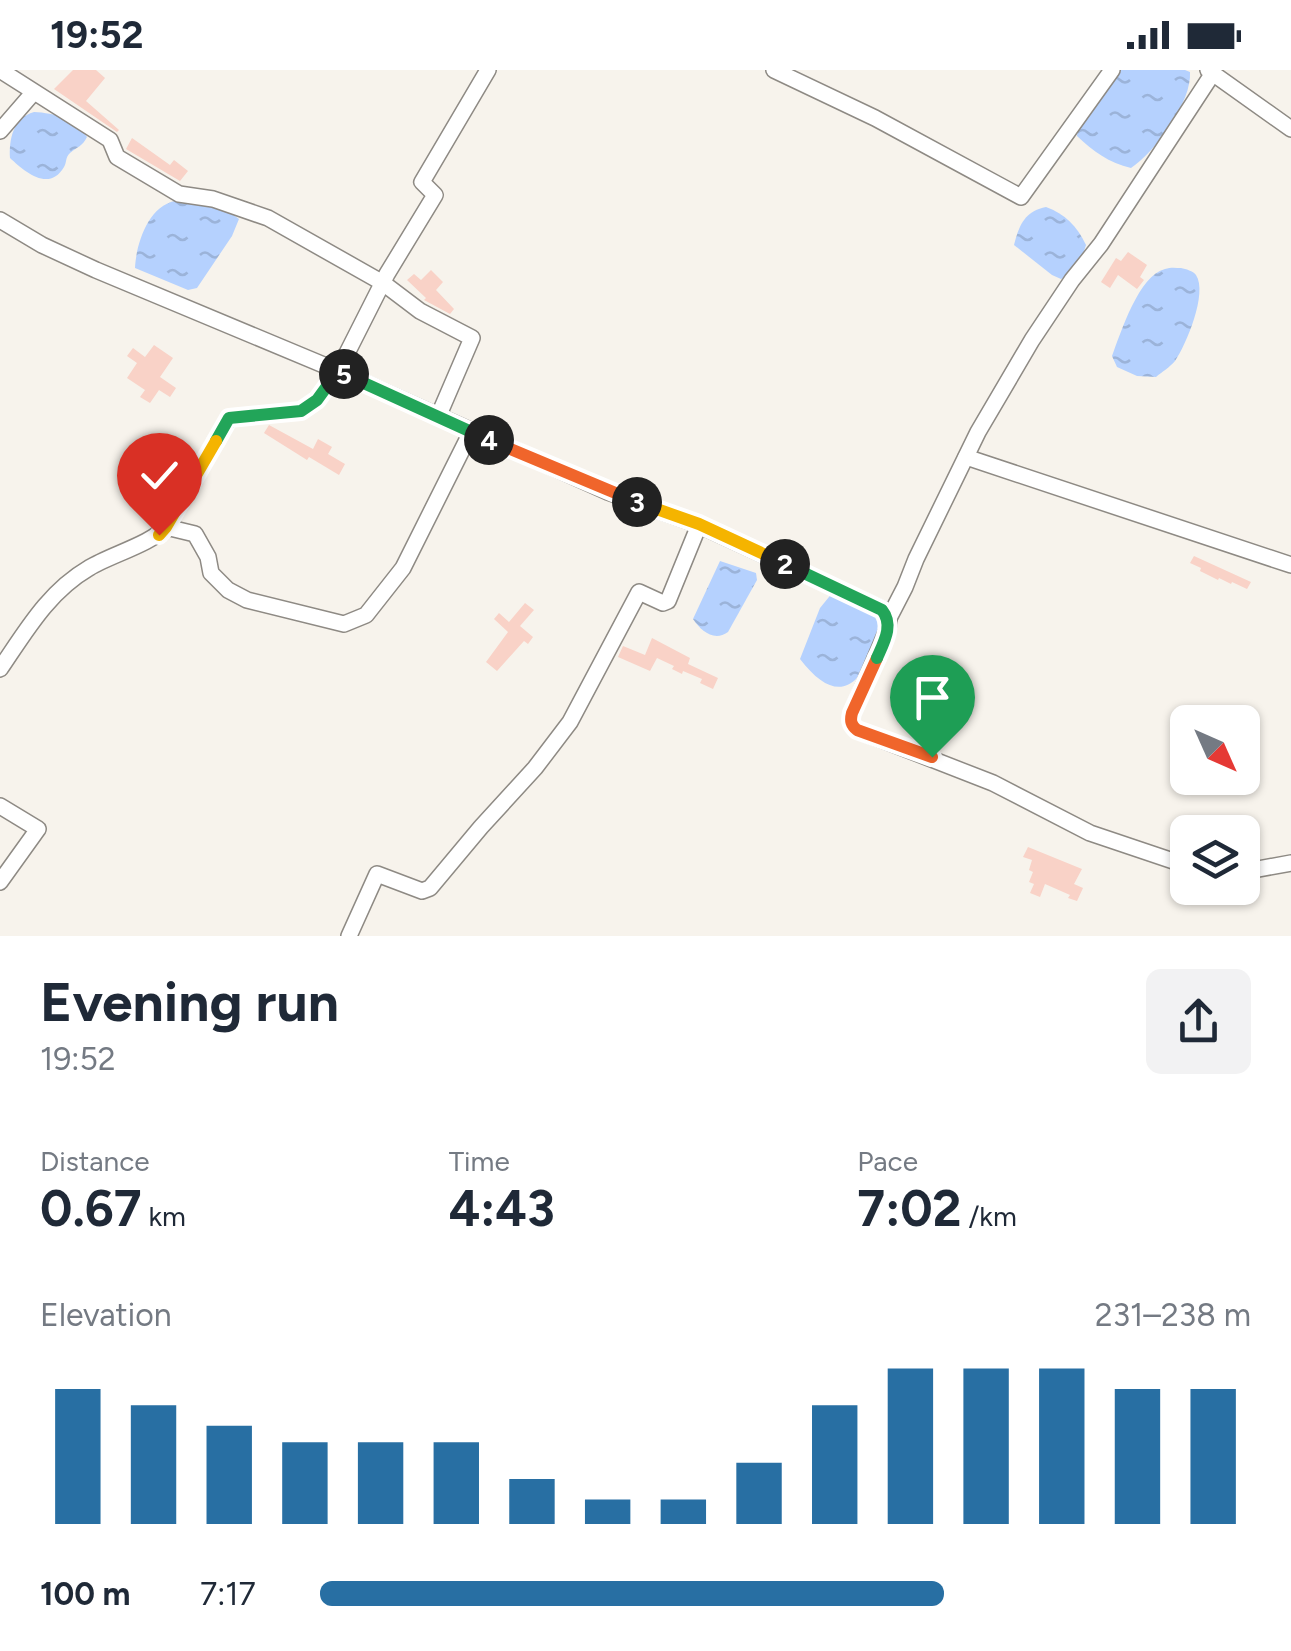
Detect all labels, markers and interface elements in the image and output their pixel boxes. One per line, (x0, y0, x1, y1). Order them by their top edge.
text: 19:52 (50, 12, 144, 58)
pin: 5 (319, 349, 369, 399)
text: 5 (336, 357, 352, 391)
pin: 4 (464, 415, 514, 465)
text: 4 (480, 423, 498, 457)
pin (117, 433, 202, 536)
icon: check (132, 448, 187, 503)
pin: 3 (612, 477, 662, 527)
text: 3 (629, 485, 645, 519)
pin: 2 (760, 539, 810, 589)
text: 2 (777, 547, 793, 581)
pin (890, 655, 975, 758)
icon: arrive (905, 670, 960, 725)
north arrow (1170, 705, 1260, 795)
map controls (1170, 705, 1260, 905)
button: layers (1170, 815, 1260, 905)
text: Evening run (40, 969, 339, 1035)
button: share (1146, 969, 1251, 1074)
text: 19:52 (40, 1040, 116, 1078)
text: Distance (40, 1144, 150, 1178)
text: Time (449, 1144, 510, 1178)
text: Pace (857, 1144, 918, 1178)
text: 0.67 (40, 1178, 142, 1239)
text: 4:43 (449, 1178, 555, 1239)
text: 7:02 (857, 1178, 962, 1239)
text: km (142, 1199, 186, 1233)
text: /km (962, 1199, 1017, 1233)
text: Elevation (40, 1296, 172, 1334)
text: 231–238 m (1095, 1296, 1251, 1334)
text: 100 m (40, 1575, 131, 1613)
text: 7:17 (200, 1575, 256, 1613)

